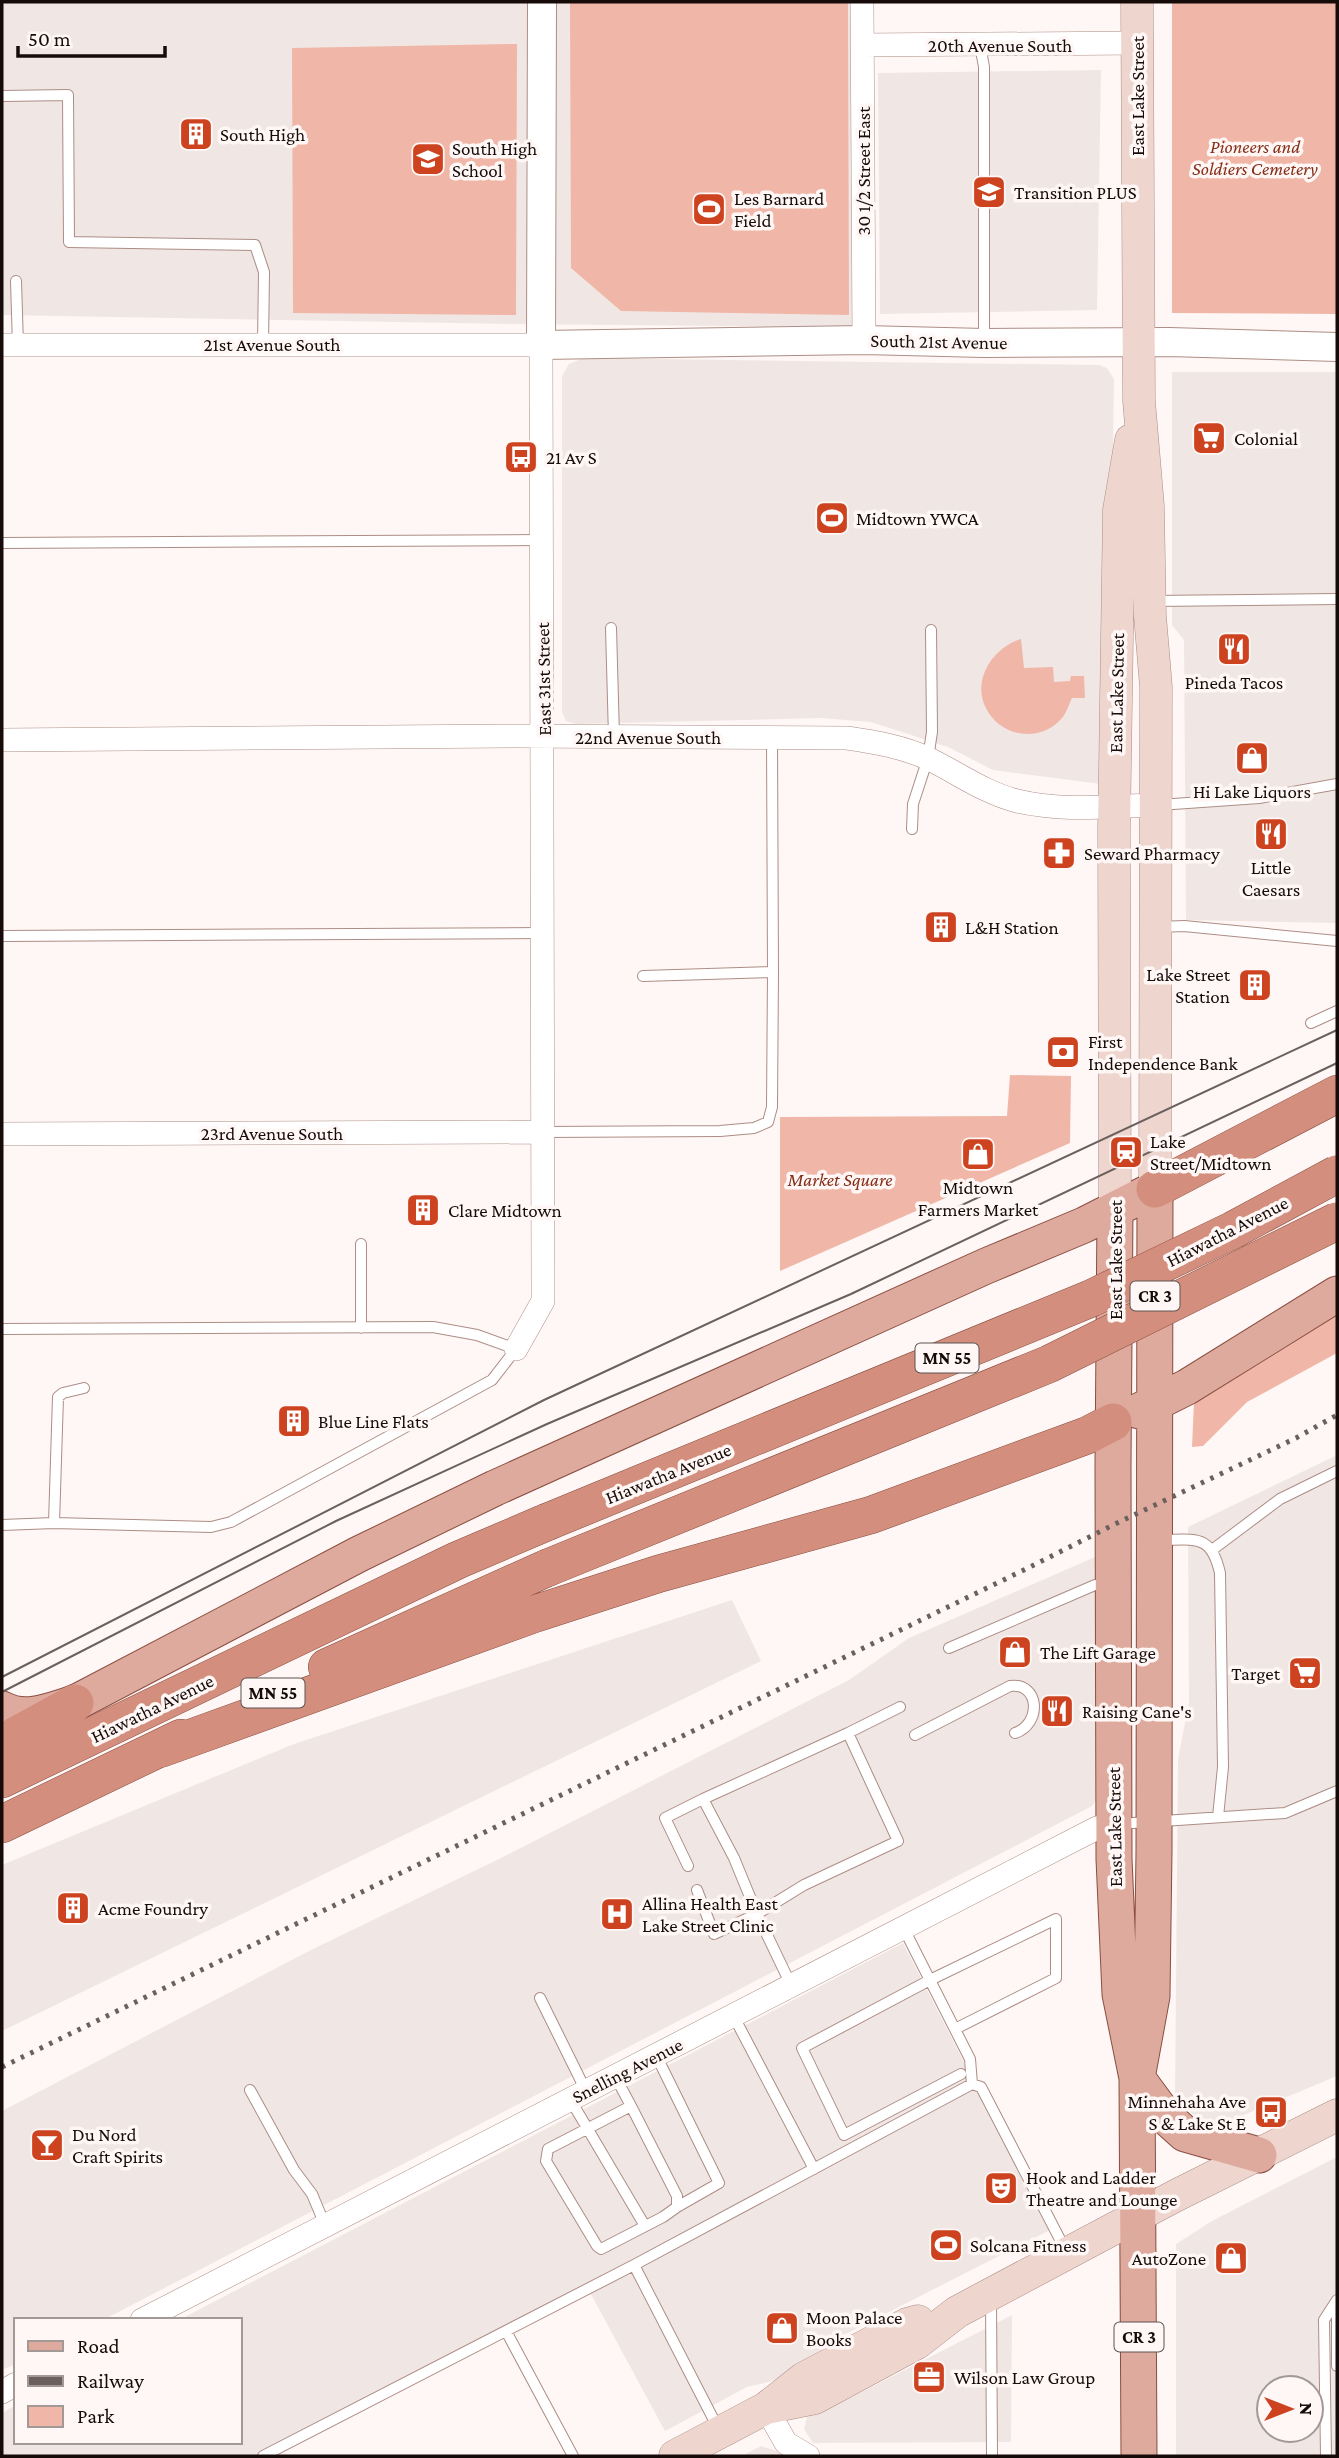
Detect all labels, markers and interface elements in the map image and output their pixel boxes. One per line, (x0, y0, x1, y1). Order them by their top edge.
scale bar (18, 14, 164, 58)
text: 50 m (28, 27, 71, 51)
street label: 20th Avenue South (928, 35, 1072, 56)
street label: East Lake Street (1127, 35, 1148, 156)
street label: 30 1/2 Street East (853, 106, 874, 236)
building icon: South High (177, 115, 215, 153)
place label: South High (220, 124, 305, 145)
park label: Pioneers and Soldiers Cemetery (1192, 136, 1318, 179)
place label: South High School (452, 138, 537, 181)
school or university icon: South High School (409, 140, 447, 178)
school or university icon: Transition PLUS (970, 173, 1008, 211)
place label: Transition PLUS (1014, 182, 1137, 203)
place label: Les Barnard Field (734, 188, 824, 231)
sports icon: Les Barnard Field (690, 190, 728, 228)
street label: South 21st Avenue (870, 330, 1008, 353)
street label: 21st Avenue South (203, 334, 341, 355)
supermarket icon: Colonial (1190, 419, 1228, 457)
place label: Colonial (1234, 428, 1298, 449)
bus stop icon: 21 Av S (502, 438, 540, 476)
place label: 21 Av S (546, 447, 597, 468)
sports icon: Midtown YWCA (813, 499, 851, 537)
place label: Midtown YWCA (856, 508, 979, 529)
street label: East 31st Street (532, 621, 555, 736)
restaurant icon: Pineda Tacos (1215, 630, 1253, 668)
street label: East Lake Street (1105, 632, 1128, 753)
place label: Pineda Tacos (1185, 672, 1283, 693)
street label: 22nd Avenue South (575, 727, 721, 748)
shop icon: Hi Lake Liquors (1233, 739, 1271, 777)
place label: Hi Lake Liquors (1193, 781, 1311, 802)
restaurant icon: Little Caesars (1252, 815, 1290, 853)
pharmacy icon: Seward Pharmacy (1040, 834, 1078, 872)
place label: Seward Pharmacy (1084, 843, 1220, 864)
place label: Little Caesars (1242, 857, 1300, 900)
building icon: L&H Station (922, 908, 960, 946)
place label: L&H Station (965, 917, 1059, 938)
place label: Lake Street Station (1146, 964, 1231, 1007)
building icon: Lake Street Station (1236, 966, 1274, 1004)
place label: First Independence Bank (1088, 1031, 1238, 1074)
bank icon: First Independence Bank (1044, 1033, 1082, 1071)
street label: 23rd Avenue South (201, 1123, 343, 1144)
place label: Lake Street/Midtown (1150, 1131, 1271, 1174)
station icon: Lake Street/Midtown (1107, 1133, 1145, 1171)
shop icon: Midtown Farmers Market (959, 1135, 997, 1173)
park label: Market Square (786, 1169, 893, 1190)
place label: Midtown Farmers Market (918, 1177, 1039, 1220)
building icon: Clare Midtown (404, 1191, 442, 1229)
street label: Hiawatha Avenue (1163, 1192, 1292, 1271)
street label: East Lake Street (1105, 1199, 1126, 1320)
place label: Clare Midtown (448, 1200, 562, 1221)
road number: CR 3 (1130, 1282, 1180, 1310)
road number: MN 55 (916, 1344, 978, 1372)
building icon: Blue Line Flats (275, 1402, 313, 1440)
place label: Blue Line Flats (318, 1411, 429, 1432)
street label: Hiawatha Avenue (602, 1439, 734, 1508)
shop icon: The Lift Garage (996, 1633, 1034, 1671)
place label: The Lift Garage (1040, 1642, 1156, 1663)
supermarket icon: Target (1286, 1654, 1324, 1692)
place label: Target (1231, 1663, 1281, 1684)
street label: Hiawatha Avenue (88, 1670, 217, 1747)
road number: MN 55 (242, 1678, 304, 1708)
restaurant icon: Raising Cane's (1038, 1692, 1076, 1730)
place label: Raising Cane's (1082, 1701, 1192, 1722)
street label: East Lake Street (1103, 1766, 1126, 1887)
building icon: Acme Foundry (54, 1889, 92, 1927)
place label: Allina Health East Lake Street Clinic (642, 1893, 779, 1936)
hospital icon: Allina Health East Lake Street Clinic (598, 1895, 636, 1933)
place label: Acme Foundry (98, 1898, 208, 1919)
street label: Snelling Avenue (568, 2034, 686, 2107)
place label: Minnehaha Ave S & Lake St E (1128, 2091, 1246, 2134)
bus stop icon: Minnehaha Ave S & Lake St E (1252, 2093, 1290, 2131)
place label: Du Nord Craft Spirits (72, 2124, 163, 2167)
bar icon: Du Nord Craft Spirits (28, 2126, 66, 2164)
place label: Hook and Ladder Theatre and Lounge (1026, 2167, 1177, 2210)
theatre icon: Hook and Ladder Theatre and Lounge (982, 2169, 1020, 2207)
sports icon: Solcana Fitness (927, 2226, 965, 2264)
place label: Solcana Fitness (970, 2235, 1087, 2256)
shop icon: AutoZone (1212, 2239, 1250, 2277)
place label: AutoZone (1132, 2248, 1206, 2269)
place label: Moon Palace Books (806, 2307, 902, 2350)
shop icon: Moon Palace Books (763, 2309, 801, 2347)
legend (14, 2318, 242, 2444)
road number: CR 3 (1114, 2322, 1164, 2351)
text: Road (77, 2334, 120, 2358)
office icon: Wilson Law Group (910, 2358, 948, 2396)
place label: Wilson Law Group (954, 2367, 1095, 2388)
text: Railway (77, 2369, 144, 2393)
north arrow (1255, 2374, 1325, 2444)
text: N (1296, 2403, 1317, 2416)
text: Park (77, 2404, 114, 2428)

